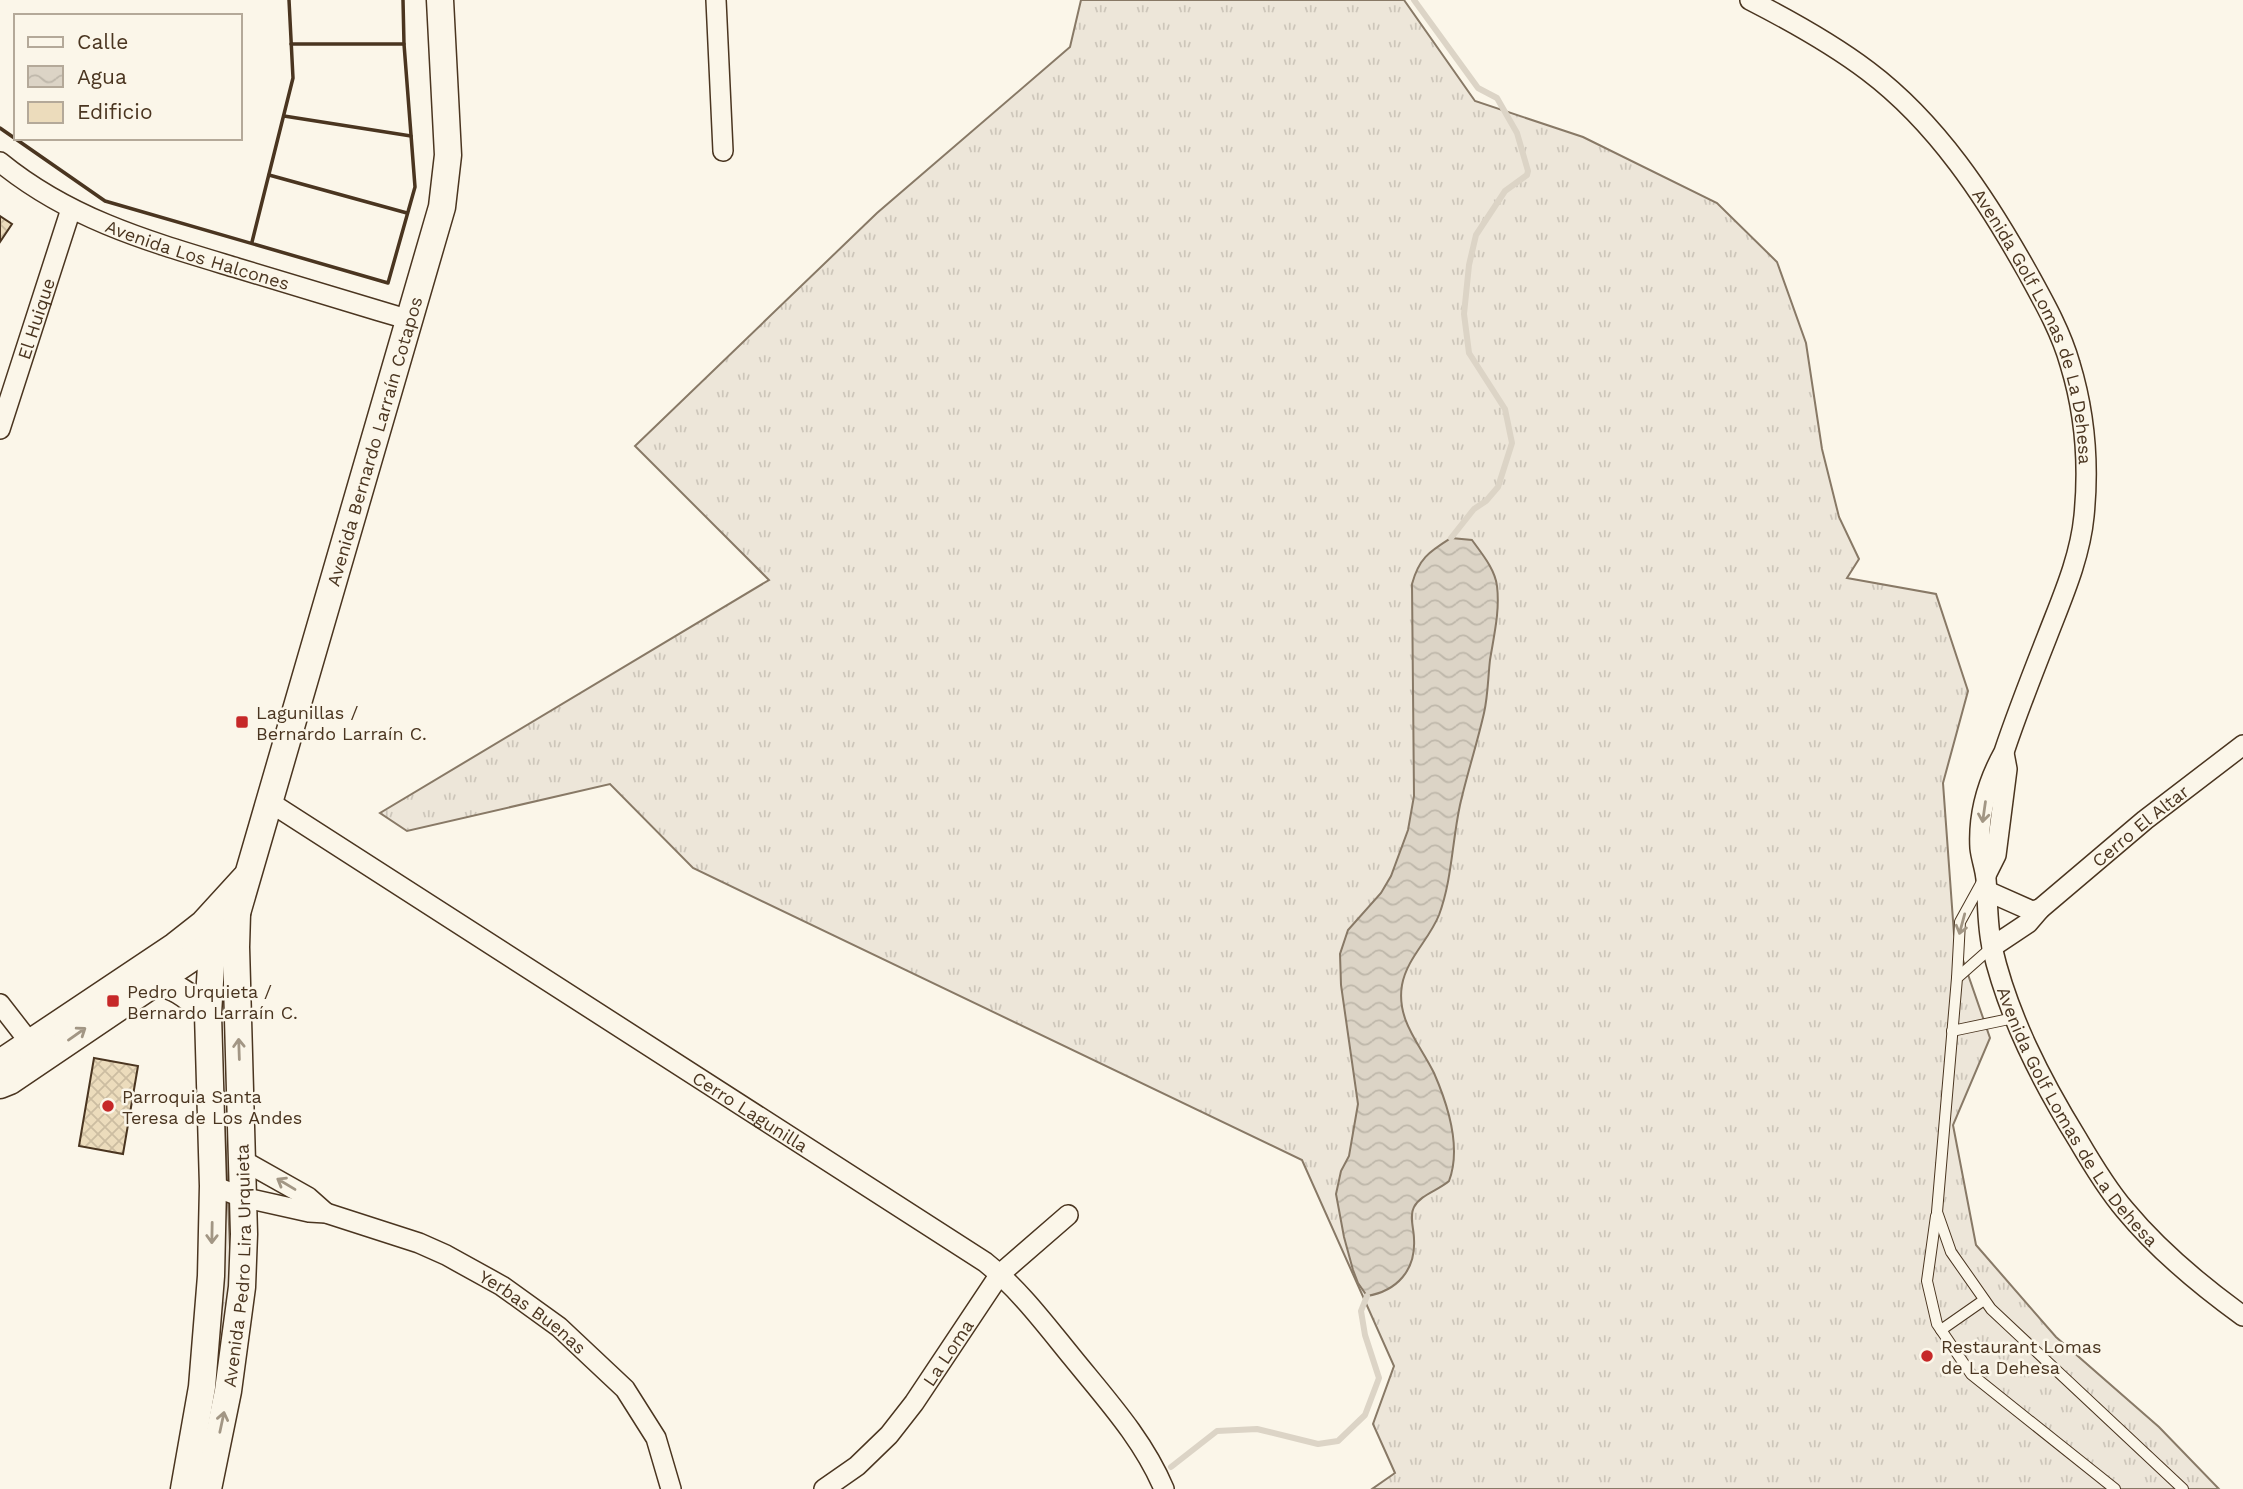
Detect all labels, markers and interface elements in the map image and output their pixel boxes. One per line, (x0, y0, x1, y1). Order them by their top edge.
legend (14, 14, 242, 140)
text: Calle (77, 29, 128, 54)
text: Agua (77, 64, 127, 89)
text: Edificio (77, 99, 153, 124)
street label: Avenida Golf Lomas de La Dehesa (1969, 184, 2096, 465)
street label: Avenida Los Halcones (103, 215, 292, 294)
street label: El Huique (13, 275, 59, 362)
street label: Avenida Bernardo Larraín Cotapos (322, 294, 426, 588)
place label: Lagunillas / Bernardo Larraín C. (256, 702, 427, 744)
marker: Lagunillas / Bernardo Larraín C. (234, 714, 250, 730)
street label: Cerro El Altar (2088, 780, 2192, 871)
one-way arrow (1977, 800, 1990, 823)
one-way arrow (1955, 913, 1968, 935)
place label: Pedro Urquieta / Bernardo Larraín C. (127, 981, 298, 1023)
street label: Avenida Golf Lomas de La Dehesa (1993, 984, 2163, 1250)
marker: Pedro Urquieta / Bernardo Larraín C. (105, 993, 121, 1009)
one-way arrow (67, 1027, 86, 1041)
one-way arrow (232, 1038, 245, 1061)
street label: Cerro Lagunilla (689, 1066, 812, 1156)
place label: Parroquia Santa Teresa de Los Andes (122, 1086, 302, 1128)
marker: Parroquia Santa Teresa de Los Andes (100, 1098, 116, 1114)
street label: Avenida Pedro Lira Urquieta (218, 1144, 255, 1389)
one-way arrow (276, 1177, 296, 1191)
one-way arrow (205, 1222, 219, 1245)
street label: Yerbas Buenas (476, 1265, 591, 1358)
street label: La Loma (918, 1315, 977, 1390)
place label: Restaurant Lomas de La Dehesa (1941, 1336, 2101, 1378)
marker: Restaurant Lomas de La Dehesa (1919, 1348, 1935, 1364)
one-way arrow (215, 1411, 229, 1434)

